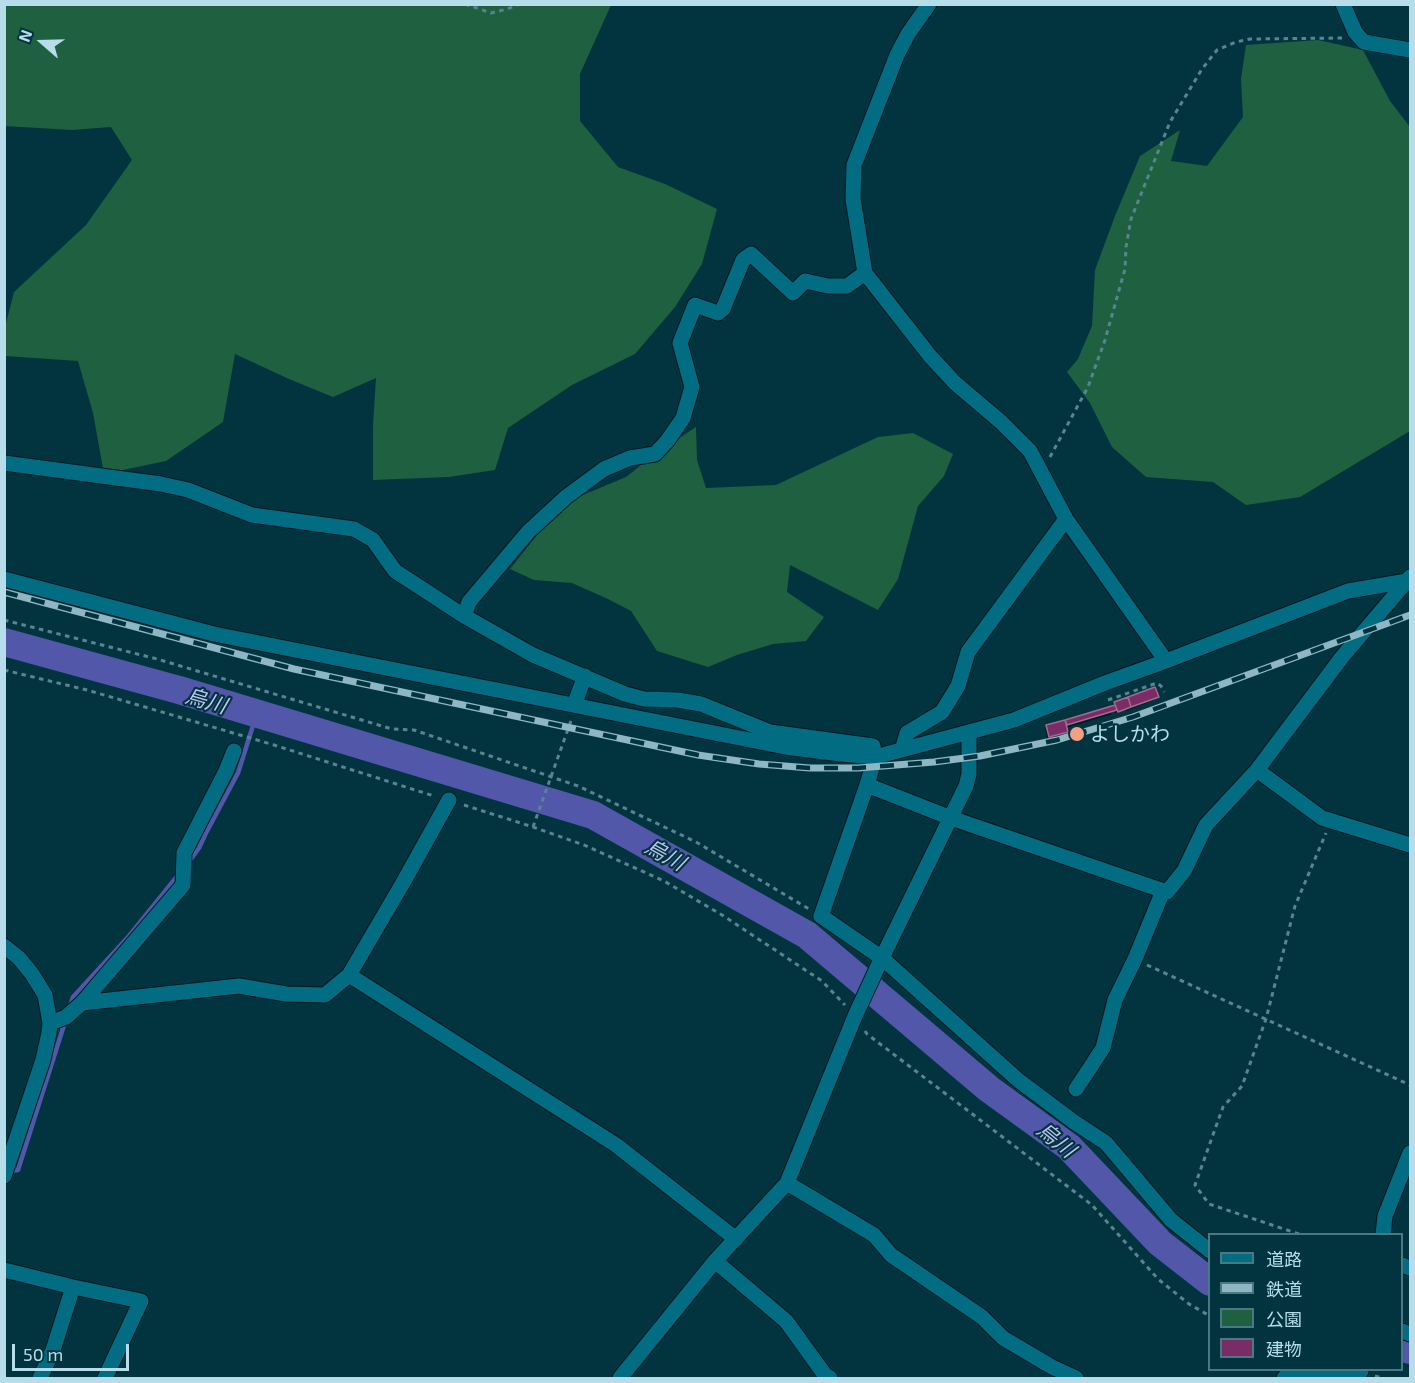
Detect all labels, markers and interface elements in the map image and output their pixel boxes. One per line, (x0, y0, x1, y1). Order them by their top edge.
north arrow (12, 12, 72, 72)
text: N (14, 27, 36, 44)
water label: 烏川 (182, 683, 230, 719)
place label: よしかわ (1090, 722, 1170, 746)
marker: よしかわ (1068, 725, 1086, 743)
water label: 烏川 (641, 834, 689, 876)
water label: 烏川 (1032, 1117, 1080, 1163)
legend (1208, 1233, 1403, 1371)
text: 道路 (1266, 1248, 1302, 1270)
text: 鉄道 (1266, 1278, 1302, 1300)
text: 公園 (1266, 1308, 1302, 1330)
scale bar (15, 1332, 132, 1370)
text: 建物 (1266, 1338, 1302, 1360)
text: 50 m (23, 1343, 63, 1365)

